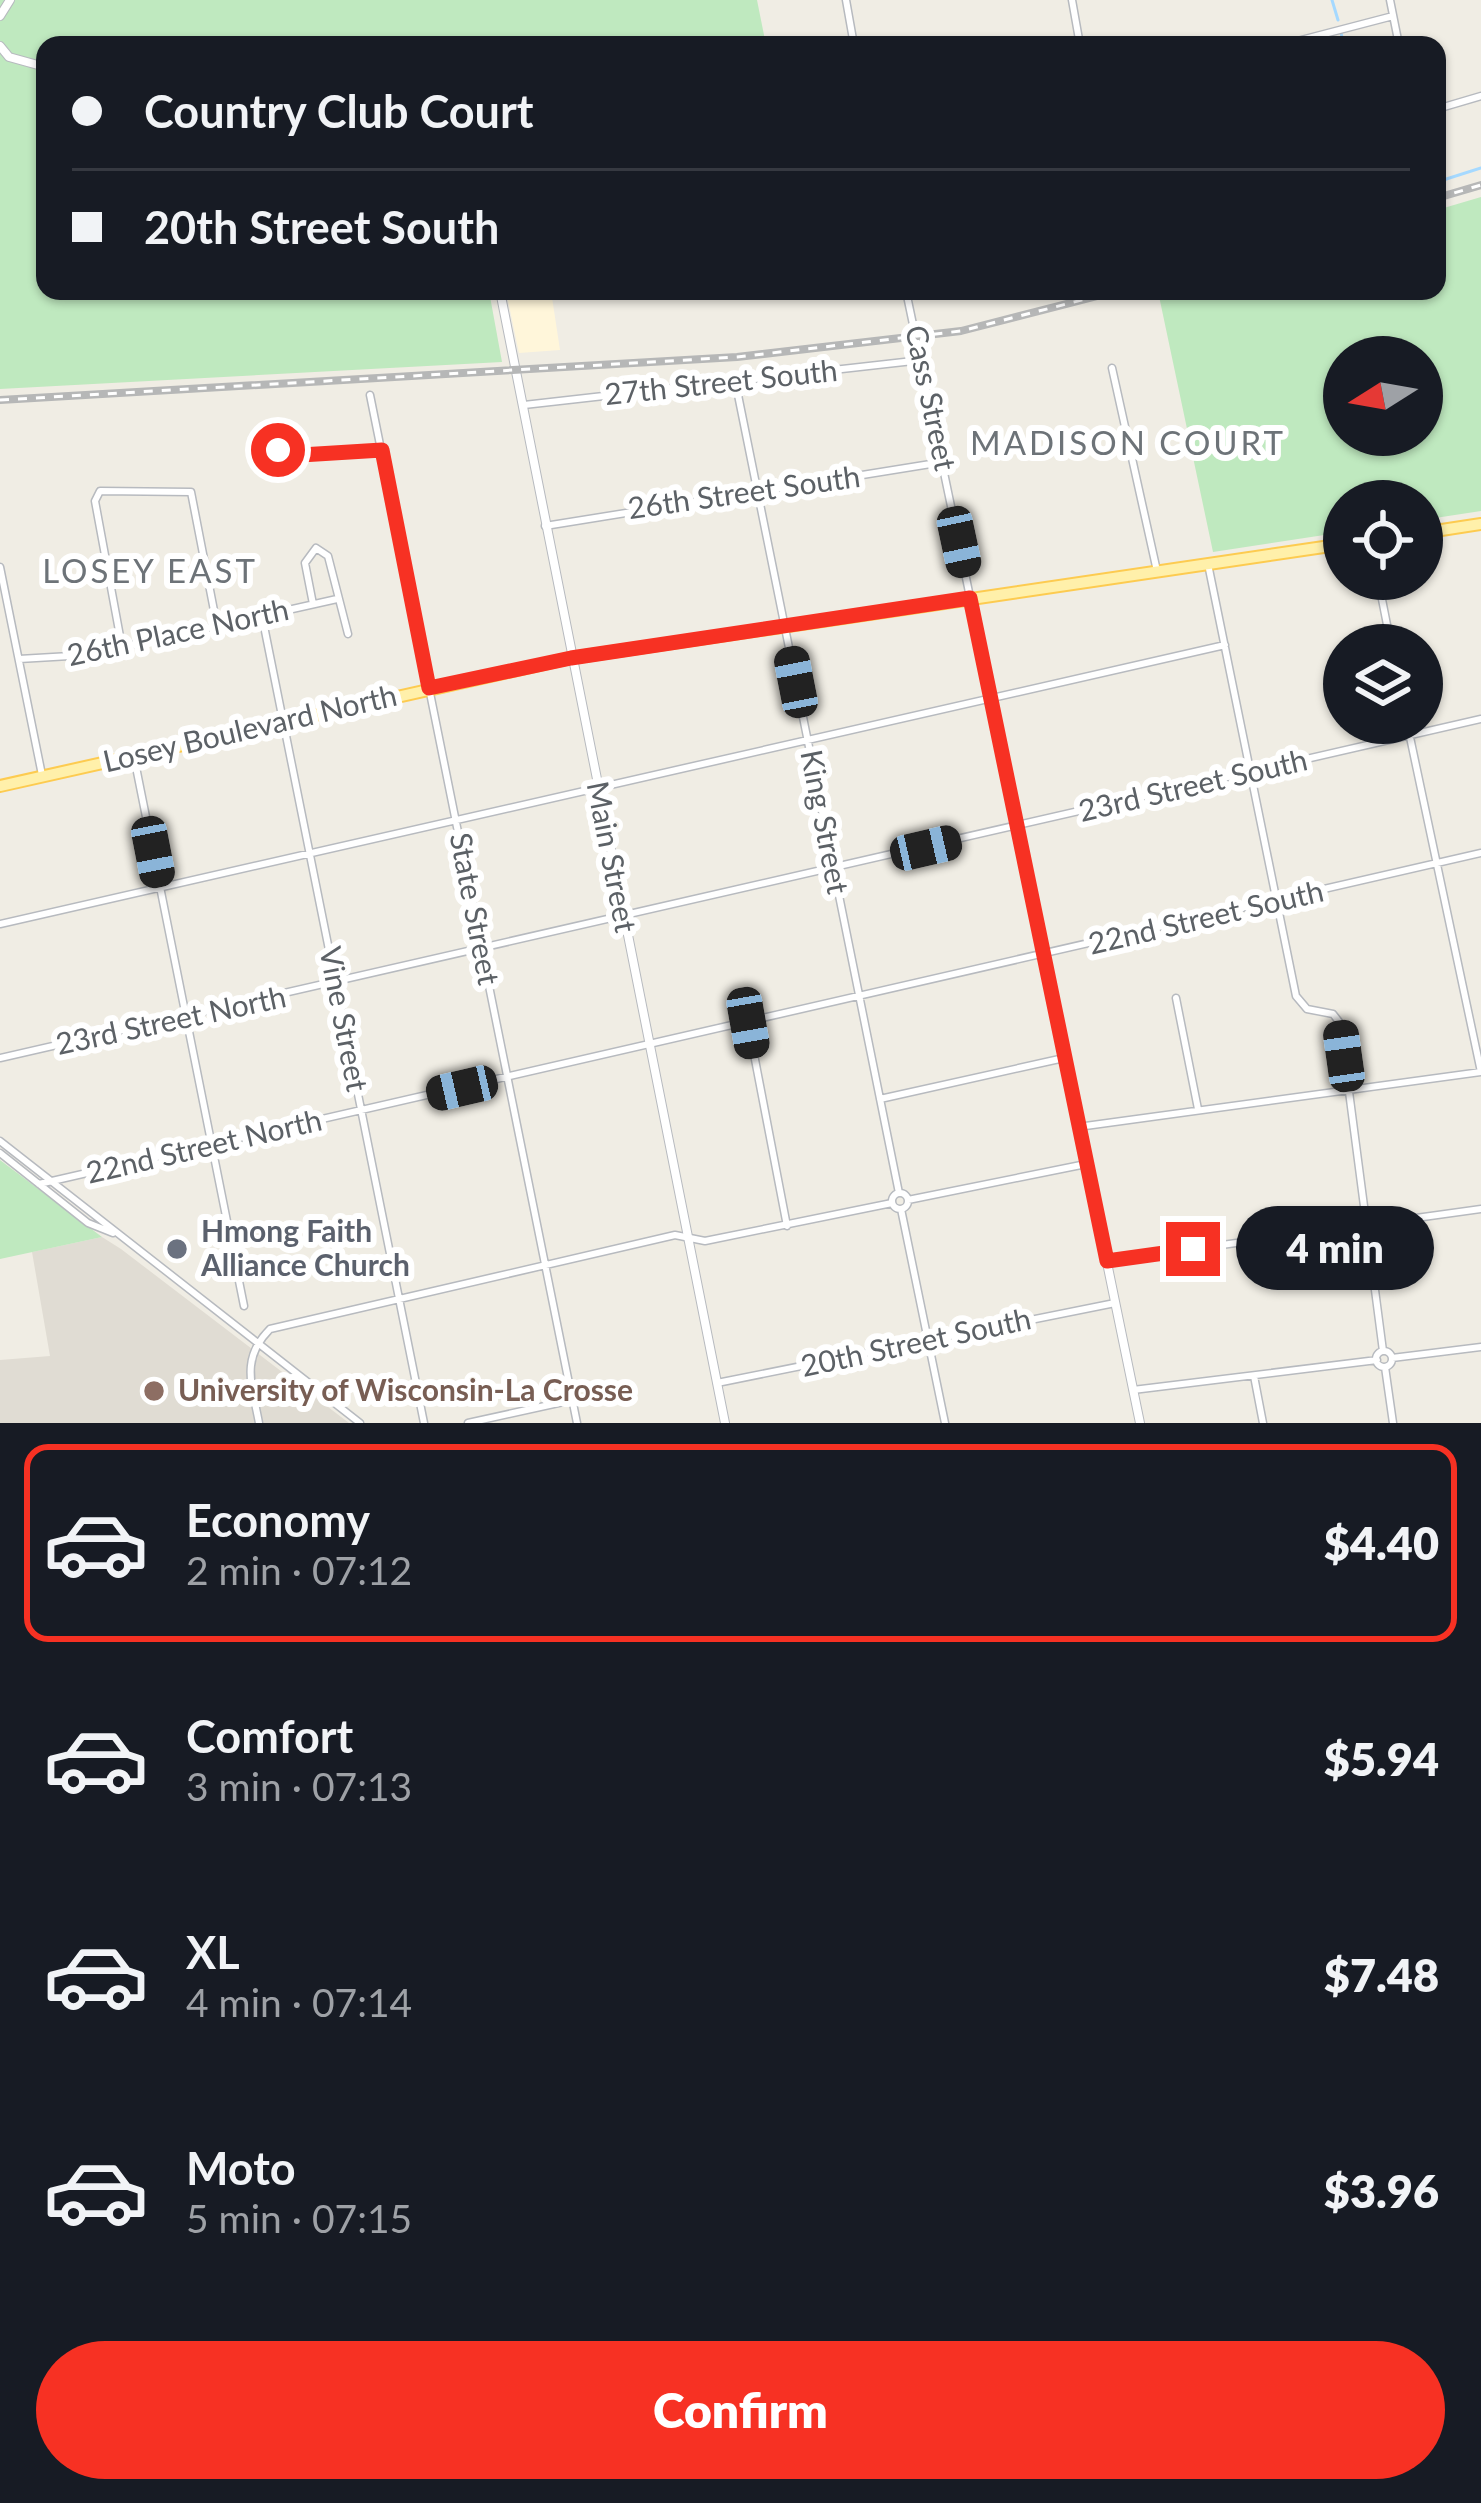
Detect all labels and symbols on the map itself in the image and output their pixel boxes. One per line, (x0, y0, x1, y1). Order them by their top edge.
street label: Cass Street (899, 322, 965, 474)
north arrow (1323, 336, 1443, 456)
street label: 27th Street South (603, 351, 839, 411)
district label: MADISON COURT (970, 422, 1286, 462)
route start (251, 423, 305, 477)
street label: 26th Street South (625, 457, 862, 525)
car (934, 503, 984, 581)
district label: LOSEY EAST (42, 550, 258, 590)
street label: 26th Place North (64, 590, 292, 672)
car (771, 643, 821, 721)
street label: Losey Boulevard North (99, 676, 400, 778)
street label: 23rd Street South (1075, 740, 1310, 828)
street label: King Street (794, 746, 858, 897)
street label: Main Street (581, 778, 645, 935)
car (128, 813, 178, 891)
car (887, 822, 965, 874)
street label: State Street (444, 829, 508, 988)
street label: 22nd Street South (1085, 872, 1327, 961)
street label: Vine Street (313, 943, 377, 1094)
street label: 23rd Street North (52, 977, 289, 1061)
car (724, 984, 772, 1062)
car (1321, 1018, 1367, 1094)
car (423, 1062, 501, 1114)
street label: 22nd Street North (82, 1100, 325, 1190)
callout: 4 min (1235, 1207, 1433, 1291)
place label: Hmong Faith Alliance Church (200, 1212, 410, 1282)
route end (1166, 1222, 1220, 1276)
marker: Hmong Faith Alliance Church (164, 1236, 190, 1262)
street label: 20th Street South (797, 1299, 1034, 1383)
place label: University of Wisconsin-La Crosse (178, 1371, 633, 1407)
marker: University of Wisconsin-La Crosse (141, 1378, 167, 1404)

